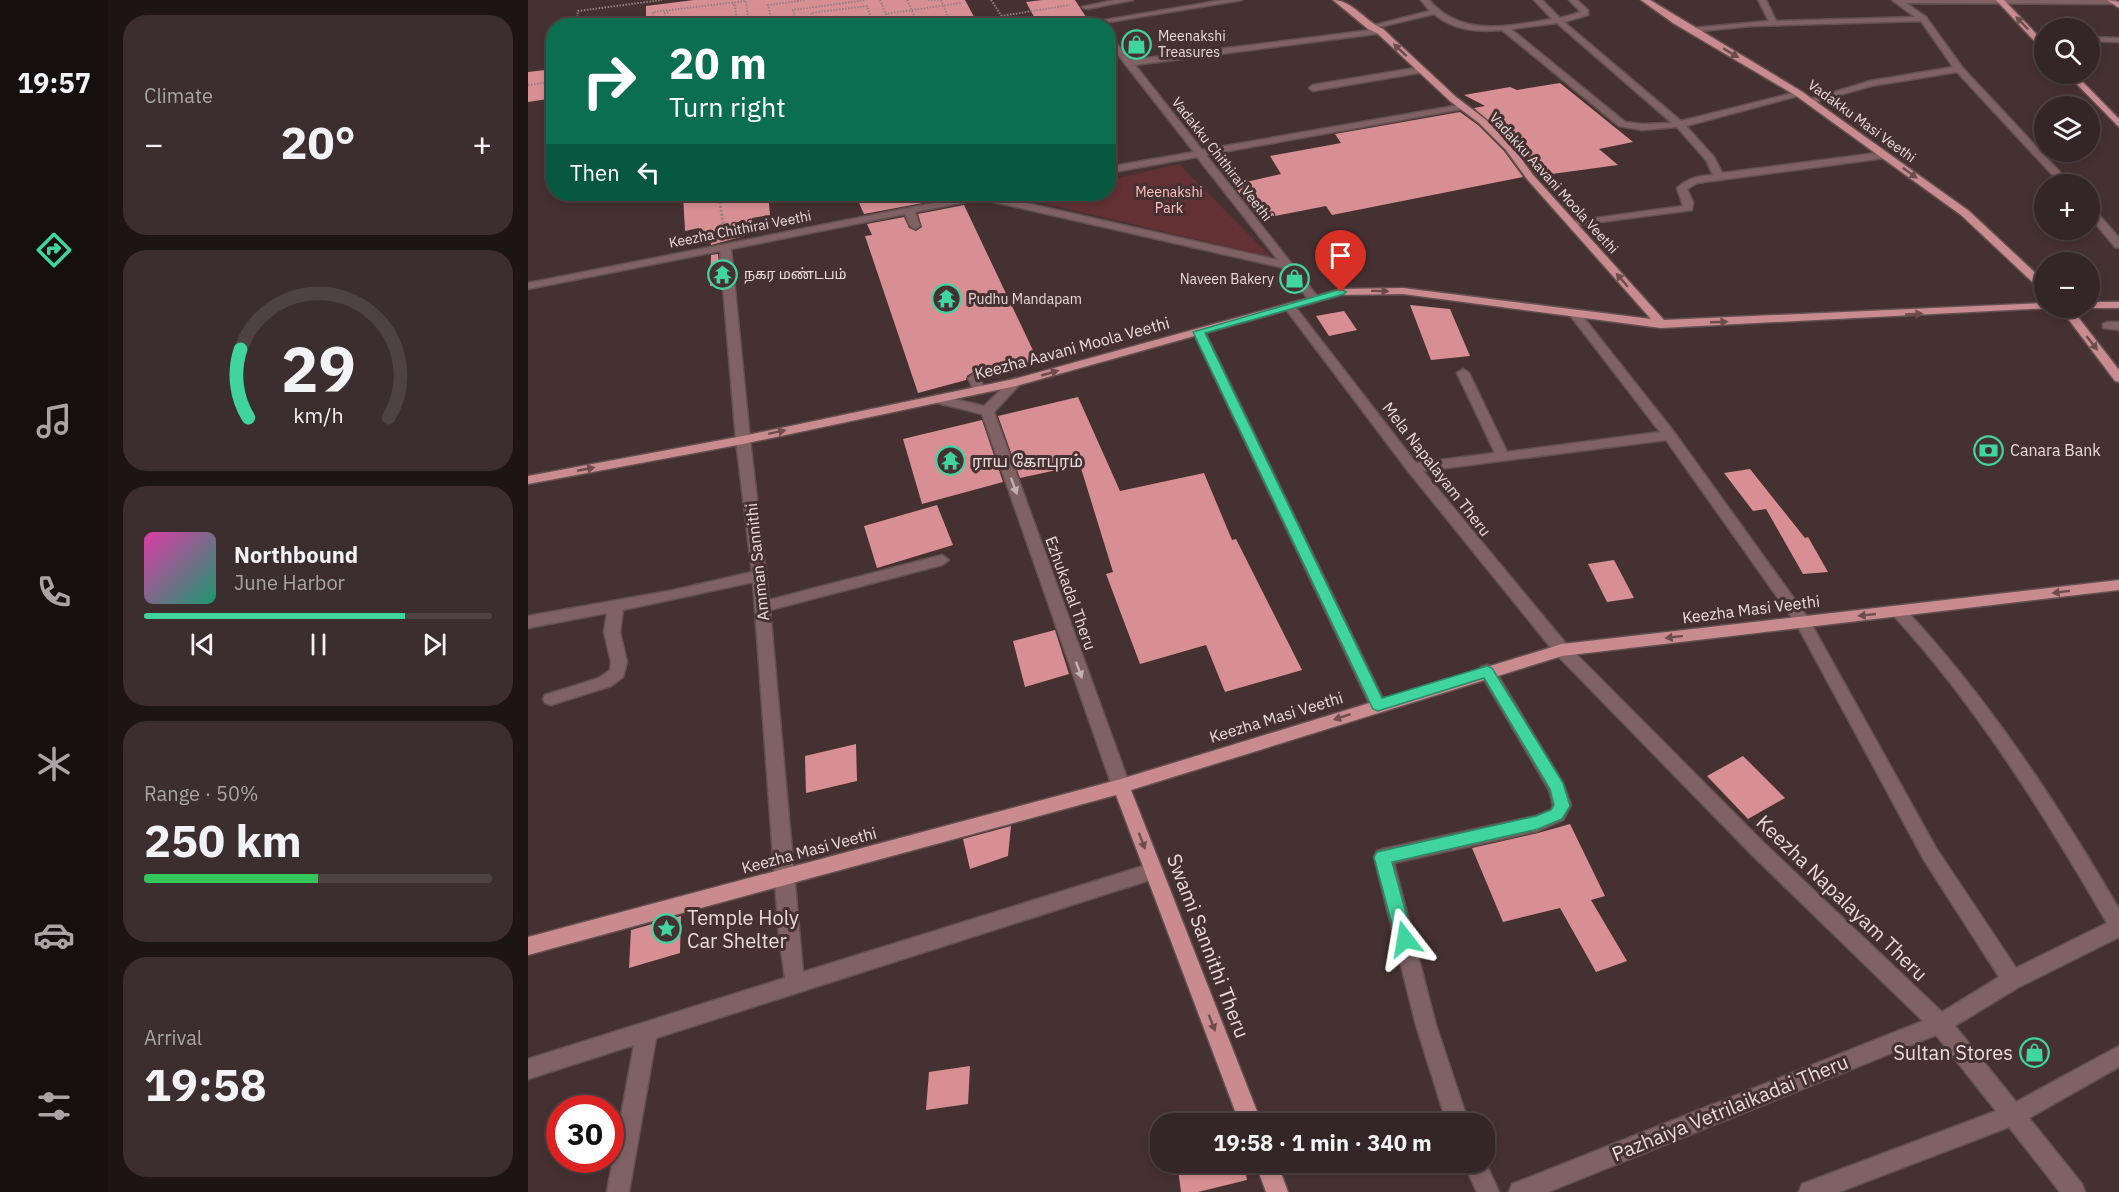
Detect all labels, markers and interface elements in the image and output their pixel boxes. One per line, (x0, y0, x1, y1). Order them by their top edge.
one-way arrow (2016, 17, 2030, 31)
map controls (2034, 18, 2100, 318)
button: search (2034, 18, 2100, 84)
place label: Meenakshi Treasures (1158, 27, 1226, 61)
shop icon: Meenakshi Treasures (1121, 28, 1153, 60)
text: 20 m (669, 36, 767, 91)
icon: right (570, 42, 648, 120)
one-way arrow (1393, 44, 1408, 57)
one-way arrow (1723, 47, 1739, 58)
text: 19:57 (17, 65, 91, 100)
street label: Vadakku Masi Veethi (1804, 76, 1920, 166)
text: Climate (144, 82, 213, 109)
text: Turn right (669, 89, 786, 124)
street label: Vadakku Chithirai Veethi (1168, 93, 1276, 225)
button: layers (2034, 96, 2100, 162)
street label: Vadakku Aavani Moola Veethi (1486, 109, 1622, 257)
text: 20° (280, 113, 356, 171)
text: − (144, 122, 164, 165)
text: + (472, 122, 492, 165)
icon: left (632, 156, 665, 189)
text: Then (570, 158, 620, 187)
one-way arrow (1901, 167, 1917, 179)
button: + (2034, 174, 2100, 240)
park label: Meenakshi Park (1135, 183, 1203, 217)
street label: Keezha Chithirai Veethi (667, 206, 813, 252)
icon: directions (33, 229, 75, 271)
pin (1315, 230, 1366, 292)
icon: arrive (1324, 239, 1357, 272)
button: − (2034, 252, 2100, 318)
temple icon: நகர மண்டபம் (707, 258, 739, 290)
shop icon: Naveen Bakery (1279, 263, 1311, 295)
place label: நகர மண்டபம் (744, 265, 847, 284)
place label: Naveen Bakery (1180, 270, 1274, 288)
one-way arrow (1616, 272, 1629, 288)
temple icon: Pudhu Mandapam (931, 283, 963, 315)
one-way arrow (1371, 286, 1390, 296)
place label: Pudhu Mandapam (968, 290, 1082, 308)
one-way arrow (1904, 309, 1923, 318)
street label: Keezha Aavani Moola Veethi (972, 312, 1172, 384)
one-way arrow (1710, 317, 1729, 327)
text: 29 (281, 328, 355, 409)
one-way arrow (2086, 334, 2098, 350)
one-way arrow (1041, 368, 1059, 377)
street label: Mela Napalayam Theru (1378, 398, 1496, 540)
icon: music (33, 400, 75, 442)
text: km/h (293, 401, 343, 429)
one-way arrow (768, 427, 786, 437)
bank icon: Canara Bank (1973, 434, 2005, 466)
place label: Canara Bank (2010, 440, 2101, 460)
temple icon: ராய கோபுரம் (935, 445, 967, 477)
place label: ராய கோபுரம் (972, 451, 1083, 472)
one-way arrow (576, 464, 595, 473)
one-way arrow (1009, 477, 1019, 495)
street label: Amman Sannithi (741, 502, 773, 622)
street label: Ezhukadal Theru (1041, 533, 1101, 653)
text: Northbound (234, 540, 358, 569)
text: June Harbor (234, 569, 345, 596)
icon: phone (33, 571, 75, 613)
one-way arrow (2051, 587, 2070, 597)
street label: Keezha Masi Veethi (1681, 591, 1821, 627)
one-way arrow (1858, 610, 1877, 620)
icon: previous (186, 628, 219, 661)
icon: pause (302, 628, 335, 661)
icon: next (418, 628, 451, 661)
one-way arrow (1664, 632, 1683, 642)
one-way arrow (1075, 661, 1085, 679)
street label: Keezha Masi Veethi (1207, 687, 1345, 747)
one-way arrow (1333, 712, 1351, 722)
icon: climate (33, 743, 75, 785)
text: Range · 50% (144, 780, 259, 807)
street label: Keezha Napalayam Theru (1751, 809, 1934, 987)
text: 250 km (144, 811, 302, 869)
street label: Keezha Masi Veethi (739, 822, 879, 878)
one-way arrow (1138, 832, 1147, 850)
street label: Swami Sannithi Theru (1161, 850, 1256, 1042)
place label: Temple Holy Car Shelter (687, 904, 799, 954)
position arrow (1373, 907, 1437, 971)
place icon: Temple Holy Car Shelter (650, 913, 682, 945)
icon: car (33, 914, 75, 956)
one-way arrow (1207, 1014, 1217, 1032)
text: Arrival (144, 1024, 202, 1051)
shop icon: Sultan Stores (2018, 1037, 2050, 1069)
place label: Sultan Stores (1893, 1039, 2013, 1066)
street label: Pazhaiya Vetrilaikadai Theru (1608, 1048, 1852, 1167)
text: 19:58 (144, 1055, 267, 1113)
icon: filters (33, 1085, 75, 1127)
speed limit sign: 30 (546, 1095, 624, 1173)
text: 19:58 · 1 min · 340 m (1213, 1128, 1432, 1157)

